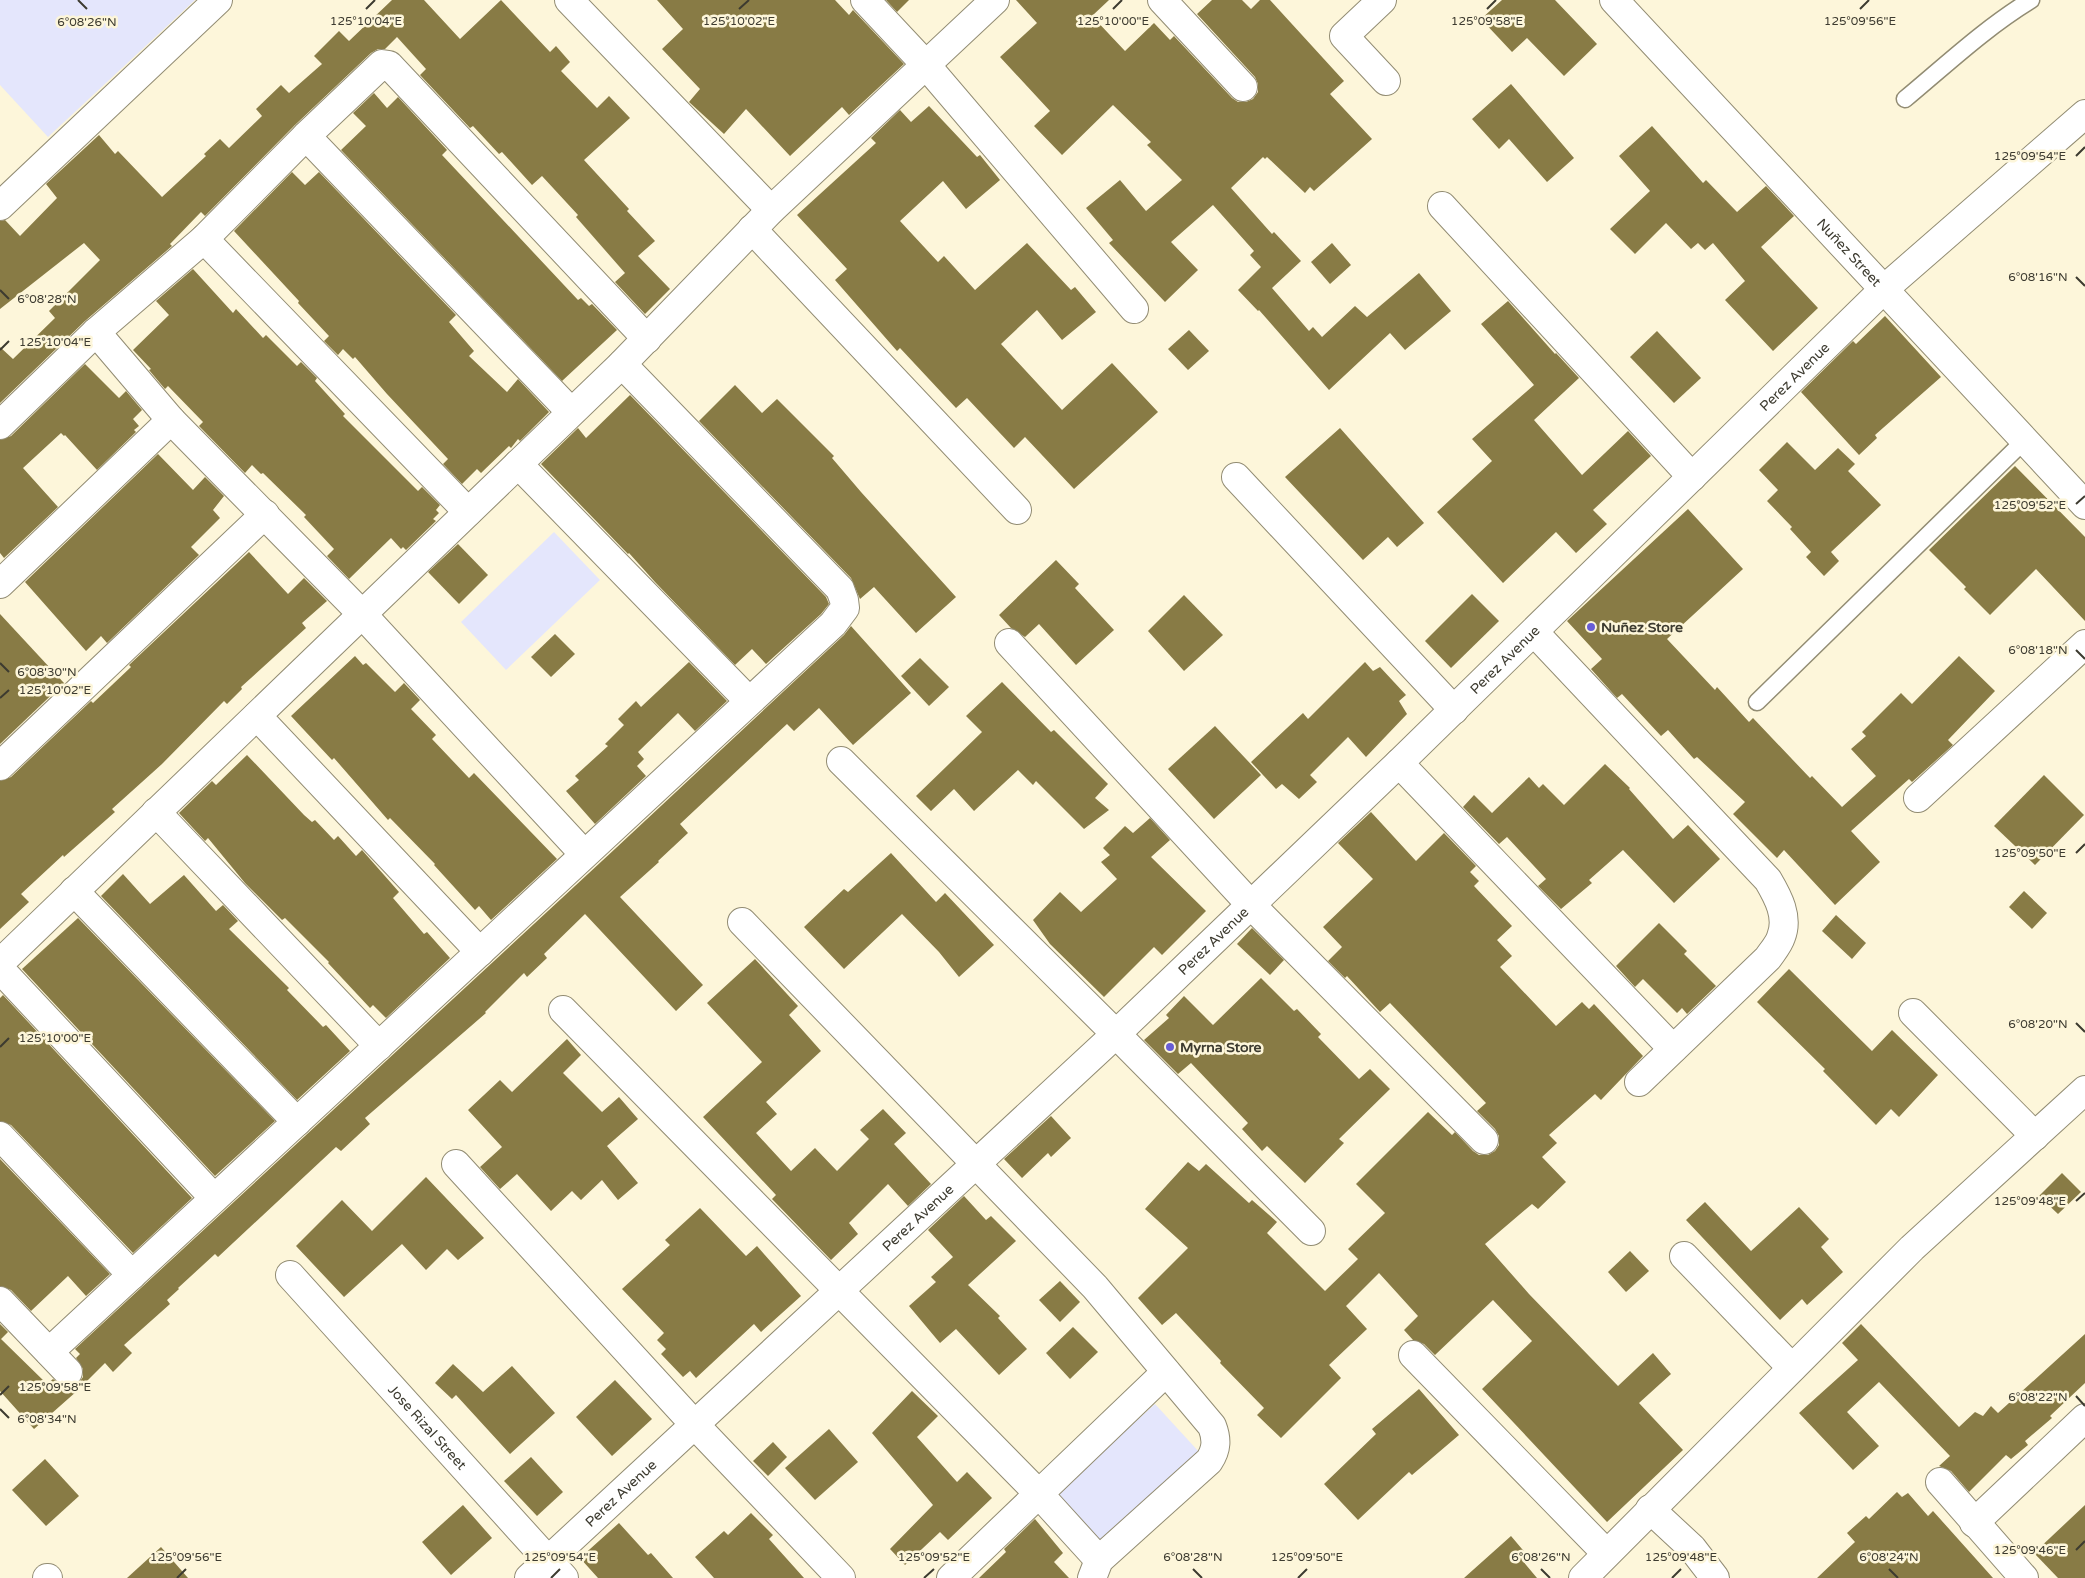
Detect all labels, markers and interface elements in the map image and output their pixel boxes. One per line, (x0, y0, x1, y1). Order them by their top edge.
text: 125°10'04"E (330, 14, 402, 28)
text: 125°10'02"E (703, 14, 775, 28)
text: 125°10'00"E (1077, 14, 1149, 28)
text: 125°09'58"E (1451, 14, 1523, 28)
text: 125°09'56"E (1824, 14, 1896, 28)
text: 6°08'26"N (57, 15, 117, 29)
text: 125°09'54"E (1994, 149, 2066, 163)
street label: Nuñez Street (1813, 215, 1885, 291)
text: 6°08'16"N (2008, 270, 2068, 284)
text: 6°08'28"N (17, 292, 77, 306)
text: 125°10'04"E (19, 335, 91, 349)
street label: Perez Avenue (1756, 339, 1833, 415)
text: 125°09'52"E (1994, 498, 2066, 512)
place label: Nuñez Store (1601, 619, 1683, 636)
marker: Nuñez Store (1585, 621, 1597, 633)
street label: Perez Avenue (1467, 622, 1544, 698)
text: 6°08'18"N (2008, 643, 2068, 657)
text: 6°08'30"N (17, 665, 77, 679)
text: 125°10'02"E (19, 683, 91, 697)
text: 125°09'50"E (1994, 846, 2066, 860)
street label: Perez Avenue (1175, 904, 1252, 979)
text: 6°08'20"N (2008, 1017, 2068, 1031)
text: 125°10'00"E (19, 1031, 91, 1045)
place label: Myrna Store (1180, 1039, 1262, 1056)
marker: Myrna Store (1164, 1041, 1176, 1053)
street label: Perez Avenue (879, 1181, 957, 1255)
text: 125°09'48"E (1994, 1194, 2066, 1208)
text: 125°09'58"E (19, 1380, 91, 1394)
street label: Jose Rizal Street (384, 1381, 470, 1474)
text: 6°08'22"N (2008, 1390, 2068, 1404)
text: 6°08'34"N (17, 1412, 77, 1426)
street label: Perez Avenue (582, 1456, 660, 1531)
text: 125°09'46"E (1994, 1543, 2066, 1557)
text: 125°09'56"E (150, 1550, 222, 1564)
text: 125°09'54"E (524, 1550, 596, 1564)
text: 125°09'52"E (898, 1550, 970, 1564)
text: 6°08'28"N (1163, 1550, 1223, 1564)
text: 125°09'50"E (1271, 1550, 1343, 1564)
text: 6°08'26"N (1511, 1550, 1571, 1564)
text: 125°09'48"E (1645, 1550, 1717, 1564)
text: 6°08'24"N (1859, 1550, 1919, 1564)

